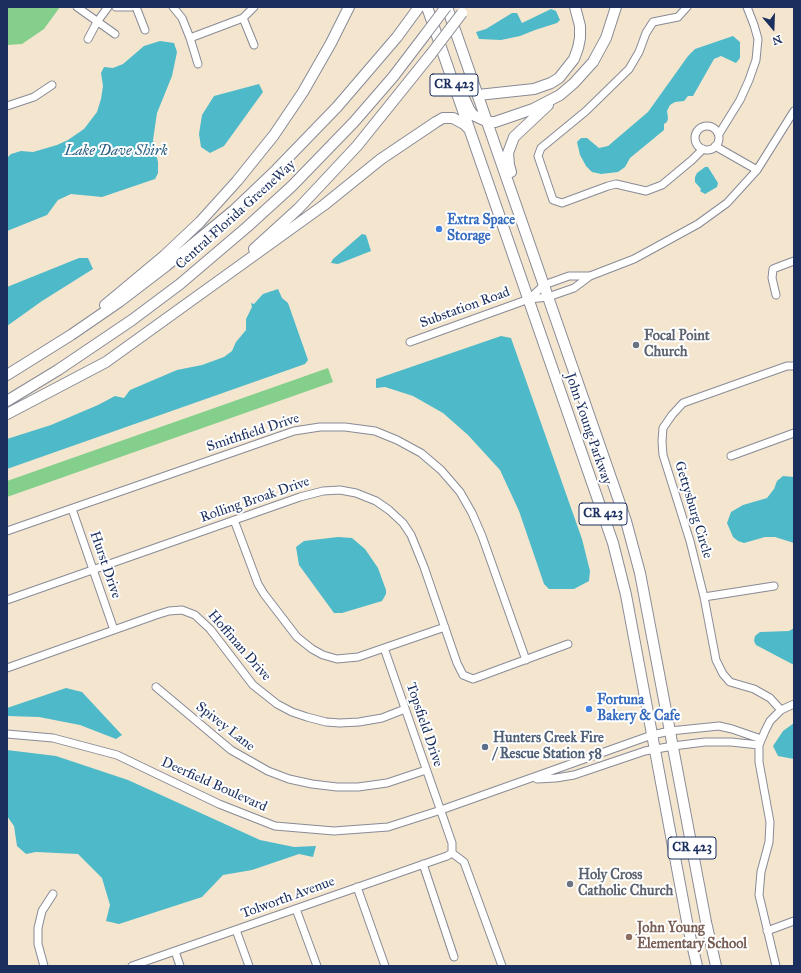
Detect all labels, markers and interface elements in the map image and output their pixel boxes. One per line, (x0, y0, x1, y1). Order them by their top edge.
north arrow (753, 8, 793, 48)
text: N (771, 32, 784, 47)
road number: CR 423 (430, 74, 478, 96)
water label: Lake Dave Shirk (64, 142, 168, 160)
street label: Central Florida GreeneWay (173, 157, 299, 273)
place label: Extra Space Storage (447, 213, 515, 246)
marker: Extra Space Storage (434, 224, 444, 234)
street label: Substation Road (418, 284, 512, 332)
place label: Focal Point Church (644, 329, 710, 362)
marker: Focal Point Church (631, 340, 641, 350)
street label: John Young Parkway (561, 371, 615, 487)
street label: Smithfield Drive (205, 410, 301, 456)
street label: Gettysburg Circle (670, 459, 716, 561)
street label: Rolling Broak Drive (198, 473, 312, 527)
road number: CR 423 (579, 503, 627, 525)
street label: Hurst Drive (86, 529, 124, 601)
street label: Hoffman Drive (204, 607, 274, 685)
street label: Topsfield Drive (402, 681, 446, 769)
place label: Fortuna Bakery & Cafe (597, 693, 680, 726)
street label: Spivey Lane (192, 699, 258, 755)
marker: Fortuna Bakery & Cafe (584, 704, 594, 714)
place label: Hunters Creek Fire / Rescue Station 58 (493, 731, 604, 764)
marker: Hunters Creek Fire / Rescue Station 58 (480, 742, 490, 752)
street label: Deerfield Boulevard (159, 754, 269, 816)
road number: CR 423 (668, 837, 716, 859)
place label: Holy Cross Catholic Church (578, 868, 673, 900)
street label: Tolworth Avenue (239, 873, 337, 923)
marker: Holy Cross Catholic Church (565, 879, 575, 889)
place label: John Young Elementary School (637, 921, 747, 954)
marker: John Young Elementary School (624, 932, 634, 942)

